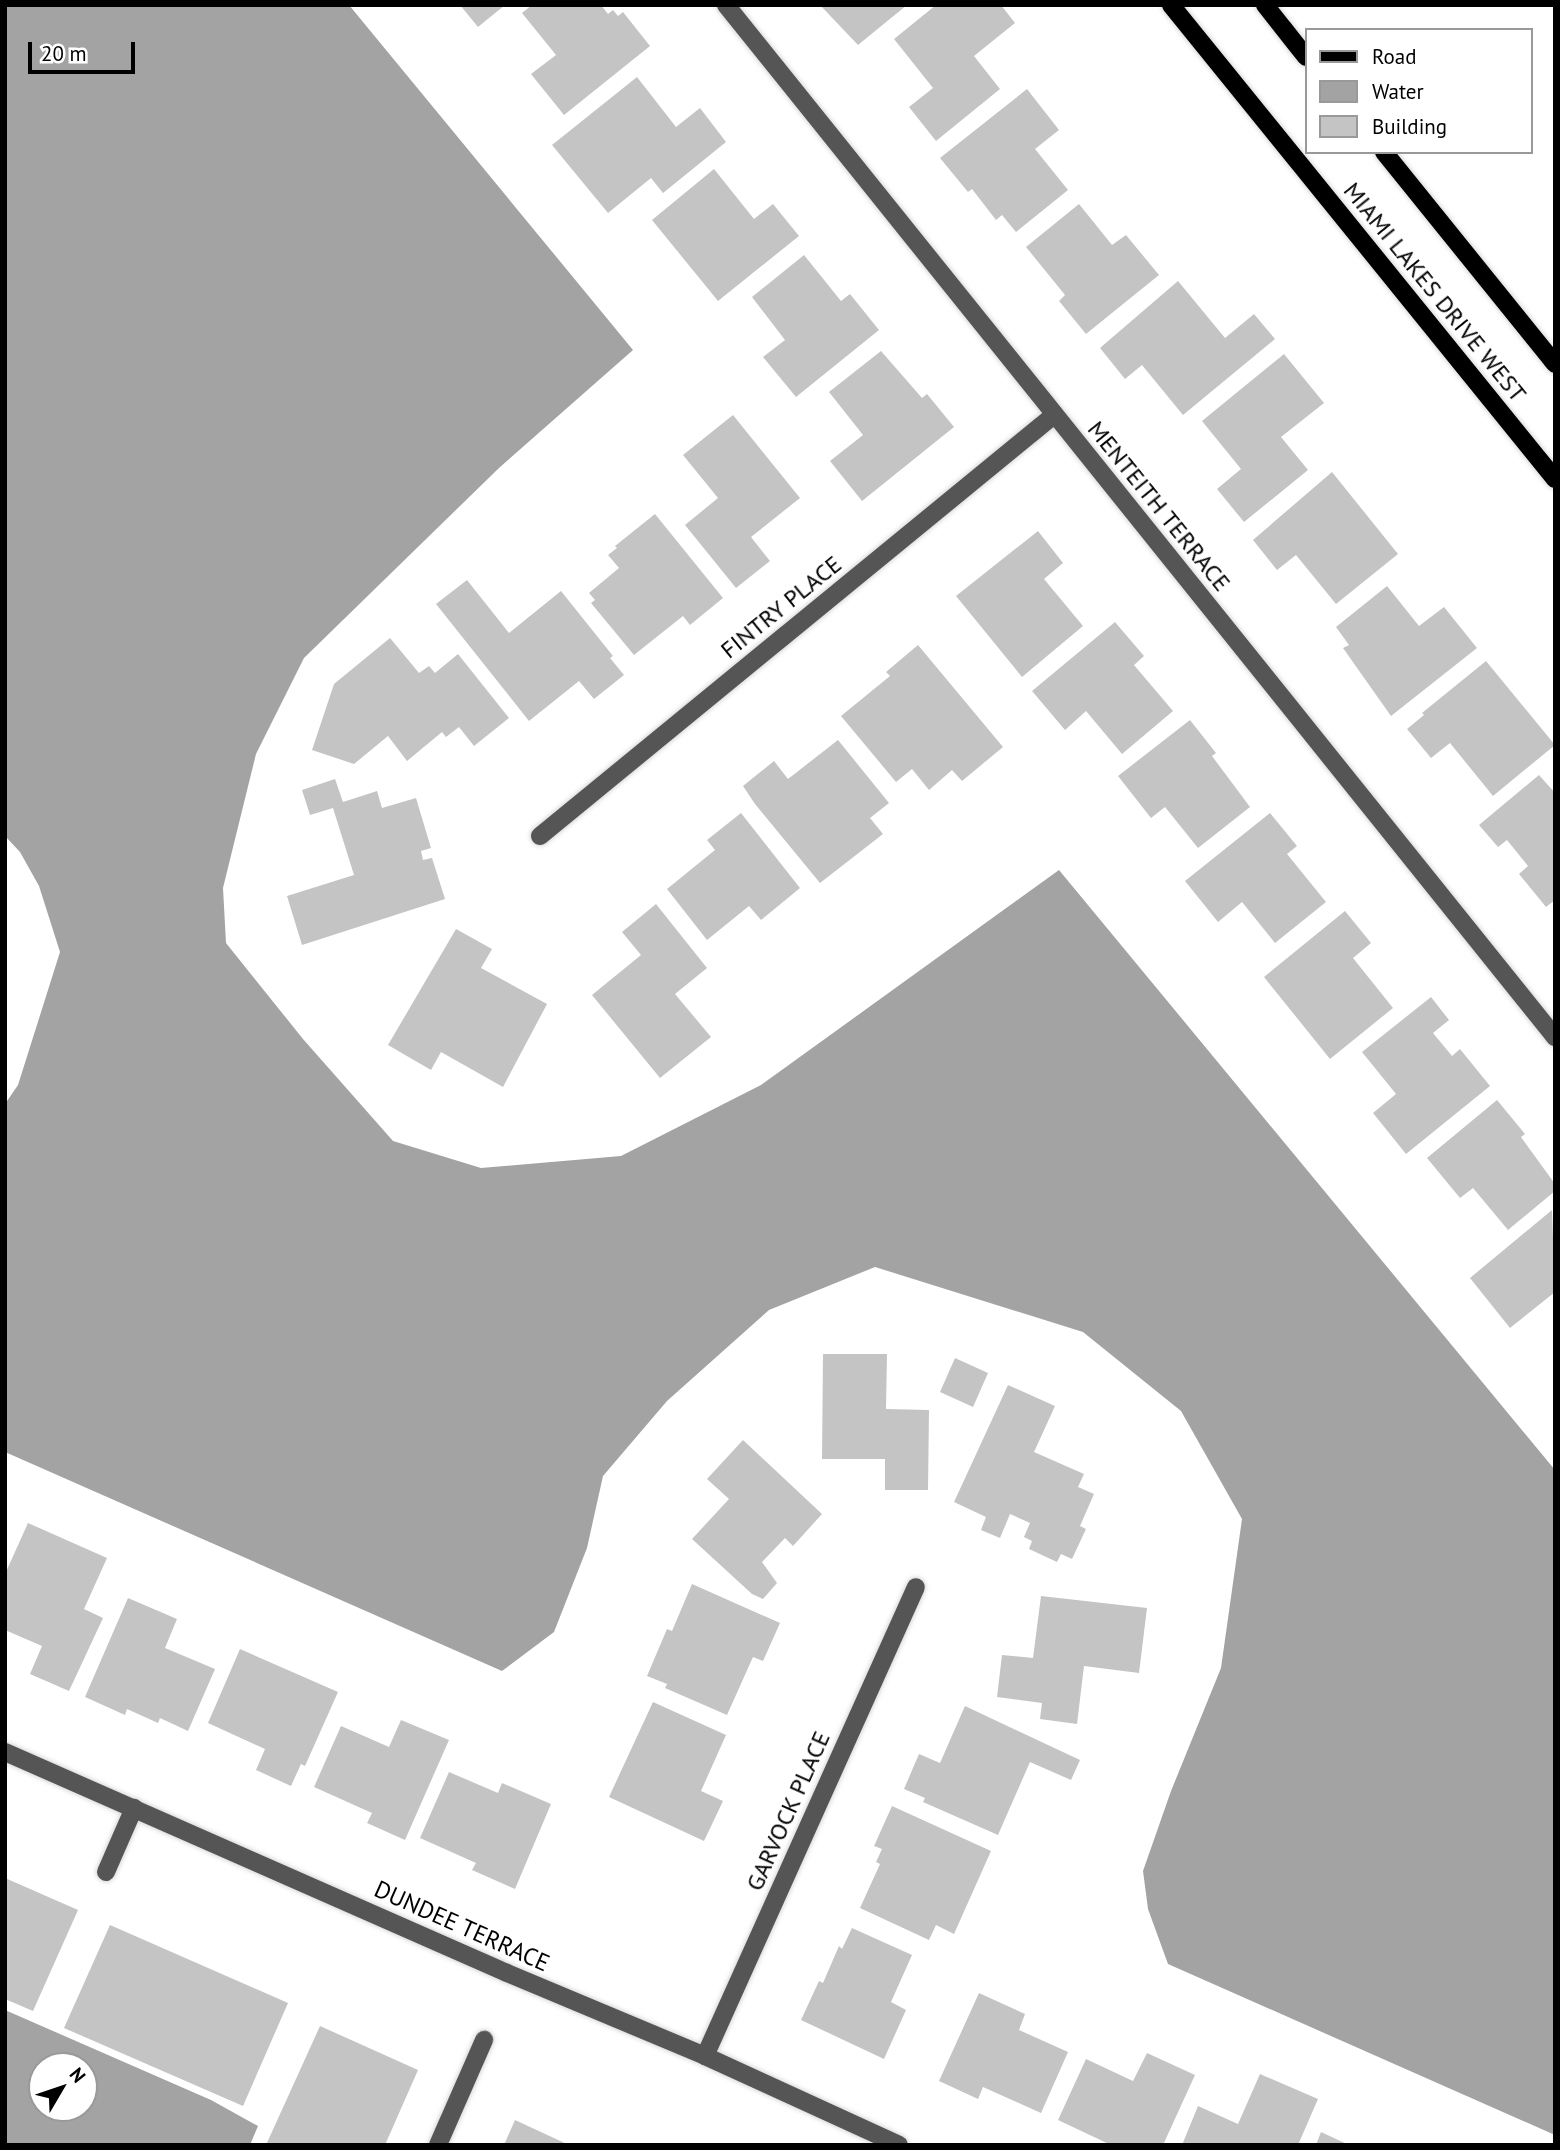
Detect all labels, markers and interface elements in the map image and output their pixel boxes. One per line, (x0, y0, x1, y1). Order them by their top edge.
scale bar (32, 28, 138, 72)
legend (1304, 28, 1532, 154)
text: 20 m (41, 40, 87, 67)
text: Road (1372, 43, 1416, 70)
text: Water (1372, 78, 1424, 105)
text: Building (1372, 113, 1447, 140)
street label: MIAMI LAKES DRIVE WEST (1337, 176, 1533, 408)
street label: MENTEITH TERRACE (1081, 415, 1237, 597)
street label: FINTRY PLACE (715, 549, 847, 665)
street label: GARVOCK PLACE (740, 1727, 836, 1895)
street label: DUNDEE TERRACE (370, 1874, 554, 1978)
north arrow (28, 2052, 98, 2122)
text: N (65, 2063, 91, 2087)

